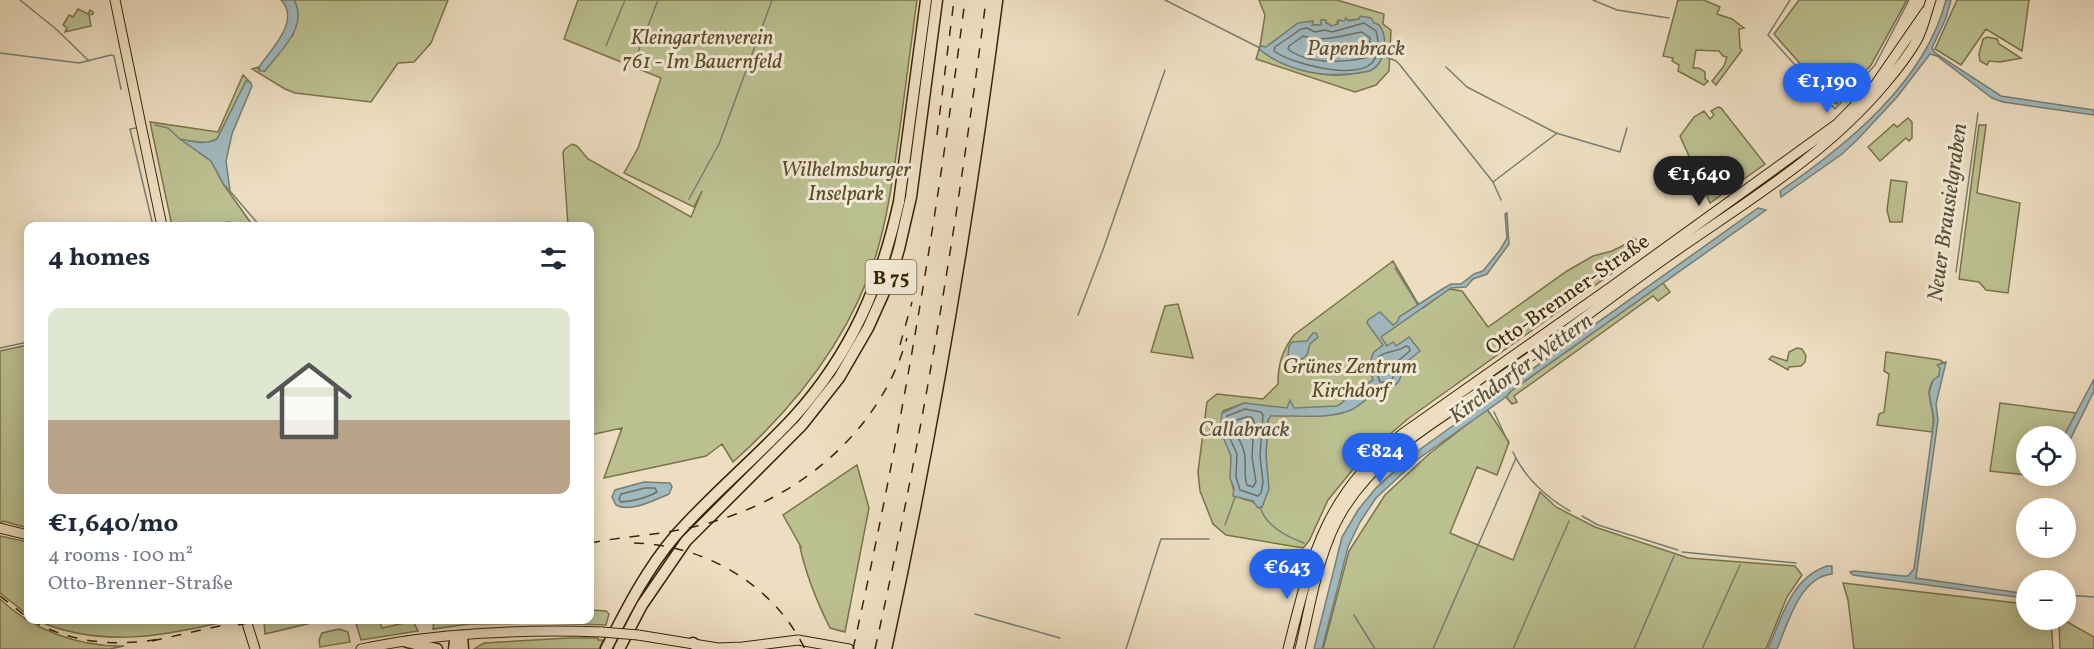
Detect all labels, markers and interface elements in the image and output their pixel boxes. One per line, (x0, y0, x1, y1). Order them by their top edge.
park label: Kleingartenverein 761 - Im Bauernfeld (622, 24, 782, 77)
water label: Papenbrack (1307, 34, 1405, 65)
pin: €1,190 (1778, 63, 1876, 114)
text: €1,190 (1797, 68, 1857, 96)
water label: Neuer Brausielgraben (1921, 121, 1976, 304)
park label: Wilhelmsburger Inselpark (781, 156, 911, 209)
pin: €1,640 (1650, 156, 1748, 207)
text: €1,640 (1667, 161, 1731, 189)
street label: Otto-Brenner-Straße (1480, 228, 1656, 363)
text: 4 homes (48, 240, 150, 276)
icon: filters (537, 242, 570, 275)
road number: B 75 (866, 260, 916, 294)
water label: Kirchdorfer Wettern (1443, 306, 1600, 432)
icon: home (255, 347, 363, 455)
park label: Grünes Zentrum Kirchdorf (1283, 353, 1417, 406)
water label: Callabrack (1198, 415, 1290, 446)
map controls (2016, 426, 2076, 630)
button: locate (2016, 426, 2076, 486)
pin: €824 (1344, 433, 1416, 484)
text: €824 (1356, 438, 1404, 466)
button: + (2016, 498, 2076, 558)
text: €1,640/mo (48, 506, 178, 542)
text: 4 rooms · 100 m² (48, 542, 193, 570)
pin: €643 (1251, 549, 1323, 600)
text: €643 (1263, 554, 1311, 582)
text: Otto-Brenner-Straße (48, 570, 233, 598)
button: − (2016, 570, 2076, 630)

